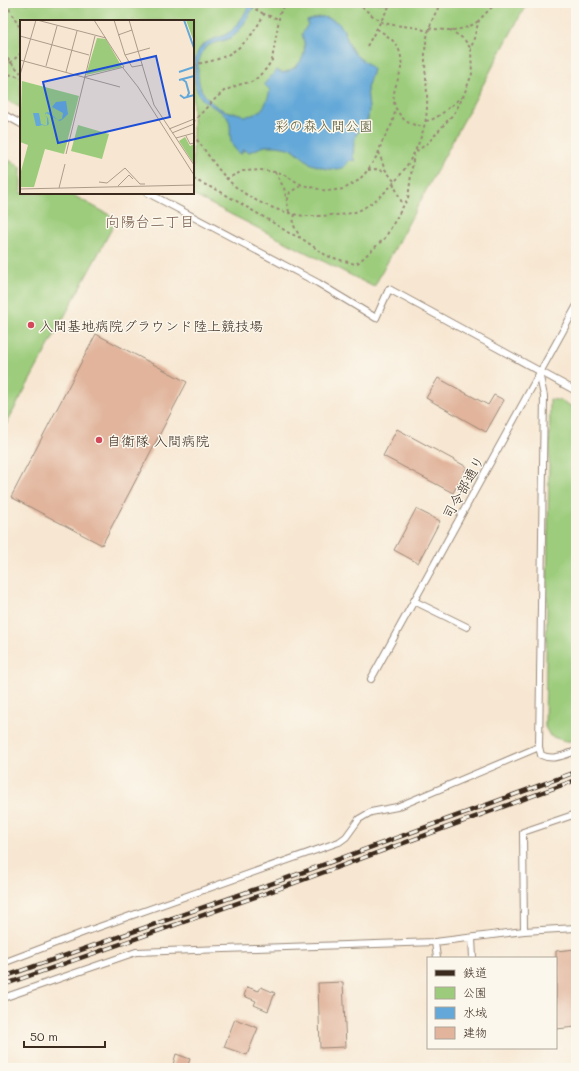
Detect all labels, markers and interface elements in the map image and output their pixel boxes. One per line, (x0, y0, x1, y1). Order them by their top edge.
inset map (20, 20, 194, 194)
park label: 彩の森入間公園 (275, 116, 373, 135)
district label: 向陽台二丁目 (105, 211, 195, 231)
place label: 入間基地病院グラウンド陸上競技場 (39, 316, 263, 335)
marker: 入間基地病院グラウンド陸上競技場 (26, 320, 36, 330)
place label: 自衛隊 入間病院 (107, 431, 209, 450)
marker: 自衛隊 入間病院 (94, 435, 104, 445)
street label: 司令部通り (438, 452, 488, 522)
legend (427, 957, 557, 1049)
text: 鉄道 (463, 964, 487, 980)
text: 公園 (463, 984, 487, 1000)
text: 水域 (463, 1004, 487, 1020)
scale bar (24, 1023, 105, 1049)
text: 建物 (463, 1024, 487, 1040)
text: 50 m (30, 1028, 58, 1044)

